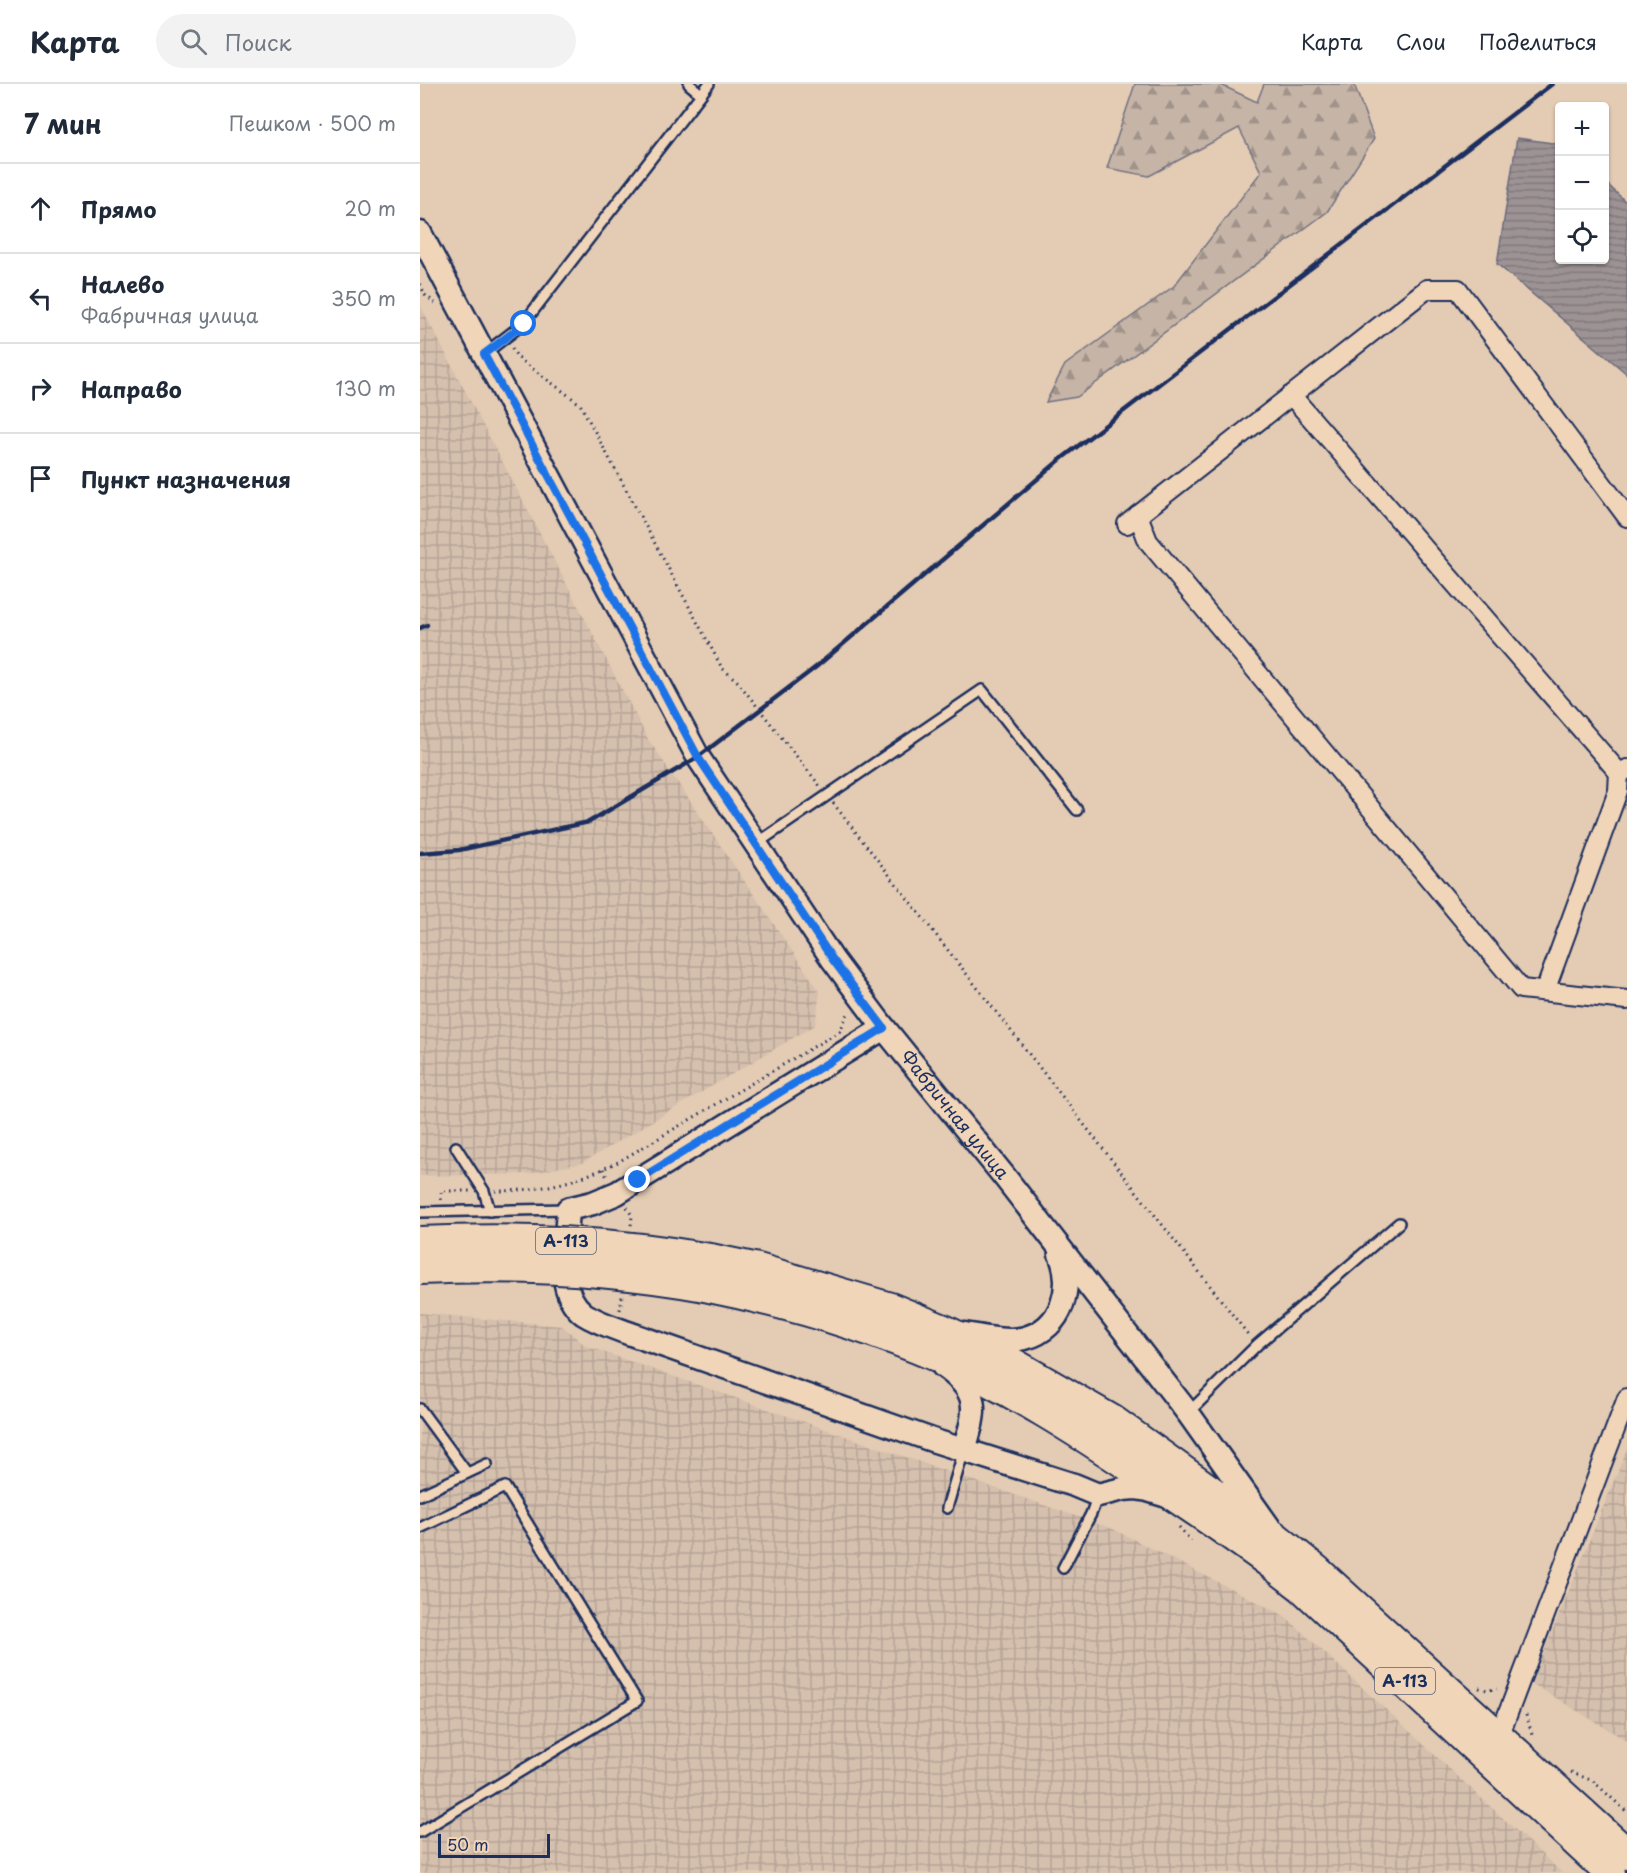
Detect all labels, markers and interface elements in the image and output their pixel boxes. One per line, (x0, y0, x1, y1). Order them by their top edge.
search box (156, 14, 576, 68)
text: Карта (30, 20, 120, 63)
icon: search (177, 25, 210, 58)
text: Поиск (225, 25, 292, 58)
text: Карта (1301, 25, 1363, 57)
text: Слои (1396, 25, 1446, 57)
text: Поделиться (1479, 25, 1597, 57)
map controls (1555, 102, 1609, 264)
button: + (1555, 102, 1609, 156)
text: 7 мин (24, 104, 102, 143)
text: Пешком · 500 m (229, 108, 396, 138)
button: − (1555, 156, 1609, 210)
icon: ahead (24, 192, 57, 225)
text: Прямо (81, 192, 156, 225)
text: 20 m (344, 193, 396, 223)
button: locate (1555, 210, 1609, 264)
text: Налево (81, 267, 164, 300)
icon: left (24, 282, 57, 315)
text: 350 m (331, 283, 396, 313)
text: Фабричная улица (81, 300, 258, 330)
route start (510, 310, 536, 336)
icon: right (24, 372, 57, 405)
text: Направо (81, 372, 182, 405)
text: 130 m (336, 373, 396, 403)
icon: arrive (24, 462, 57, 495)
text: Пункт назначения (81, 462, 291, 495)
street label: Фабричная улица (895, 1044, 1017, 1185)
route end (624, 1166, 650, 1192)
road number: А-113 (536, 1228, 596, 1254)
road number: А-113 (1375, 1668, 1435, 1694)
scale bar (438, 1831, 550, 1858)
text: 50 m (447, 1832, 488, 1856)

